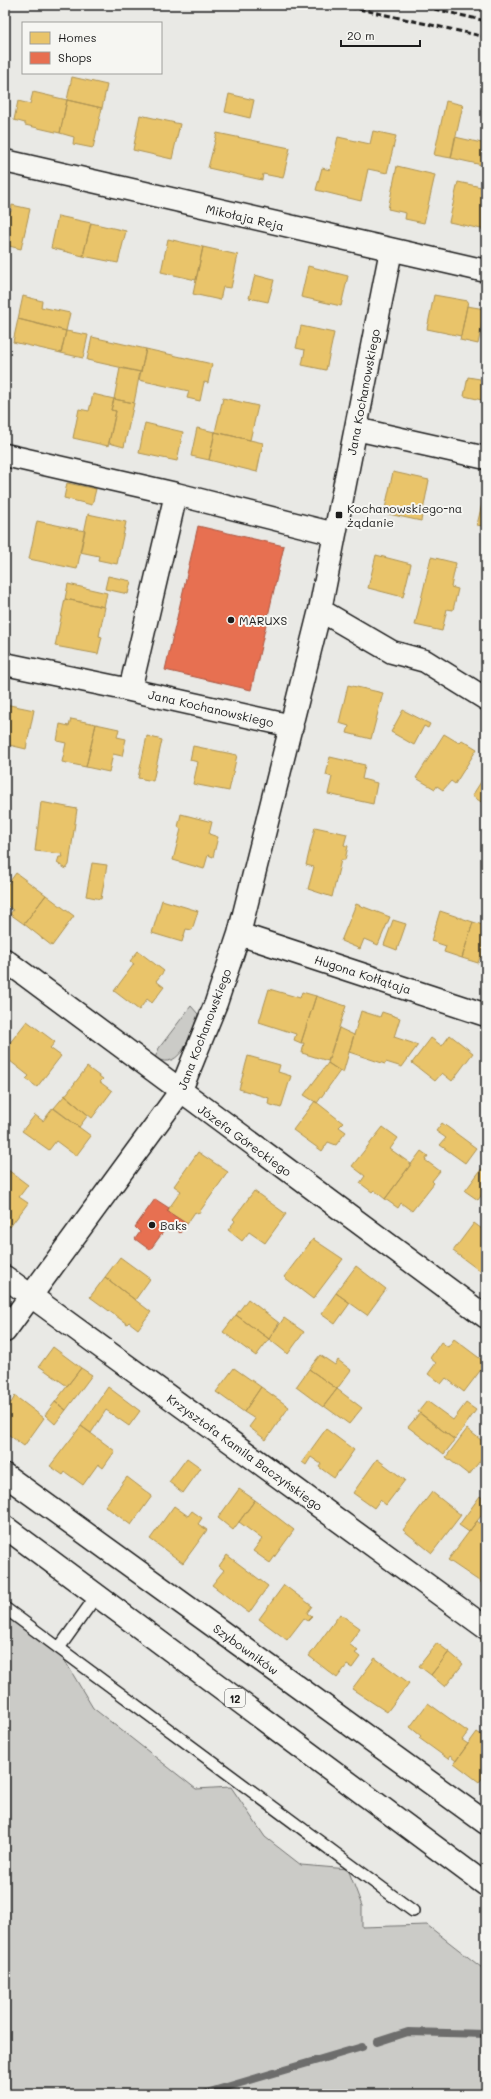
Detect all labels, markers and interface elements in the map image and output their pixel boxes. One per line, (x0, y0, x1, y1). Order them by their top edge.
legend (22, 22, 162, 74)
scale bar (341, 22, 420, 48)
text: 20 m (347, 27, 375, 43)
text: Homes (58, 29, 97, 45)
text: Shops (58, 49, 92, 65)
street label: Mikołaja Reja (204, 200, 286, 234)
street label: Jana Kochanowskiego (343, 328, 383, 456)
place label: Kochanowskiego-na żądanie (347, 500, 462, 530)
marker: Kochanowskiego-na żądanie (334, 510, 344, 520)
place label: MARUXS (239, 612, 288, 628)
marker: MARUXS (226, 615, 236, 625)
street label: Jana Kochanowskiego (147, 686, 275, 730)
street label: Hugona Kołłątaja (313, 951, 413, 997)
street label: Jana Kochanowskiego (174, 966, 234, 1092)
street label: Józefa Góreckiego (195, 1101, 295, 1179)
place label: Baks (160, 1217, 187, 1233)
marker: Baks (147, 1220, 157, 1230)
street label: Krzysztofa Kamila Baczyńskiego (164, 1390, 326, 1514)
street label: Szybowników (210, 1620, 282, 1678)
road number: 12 (225, 1689, 245, 1707)

